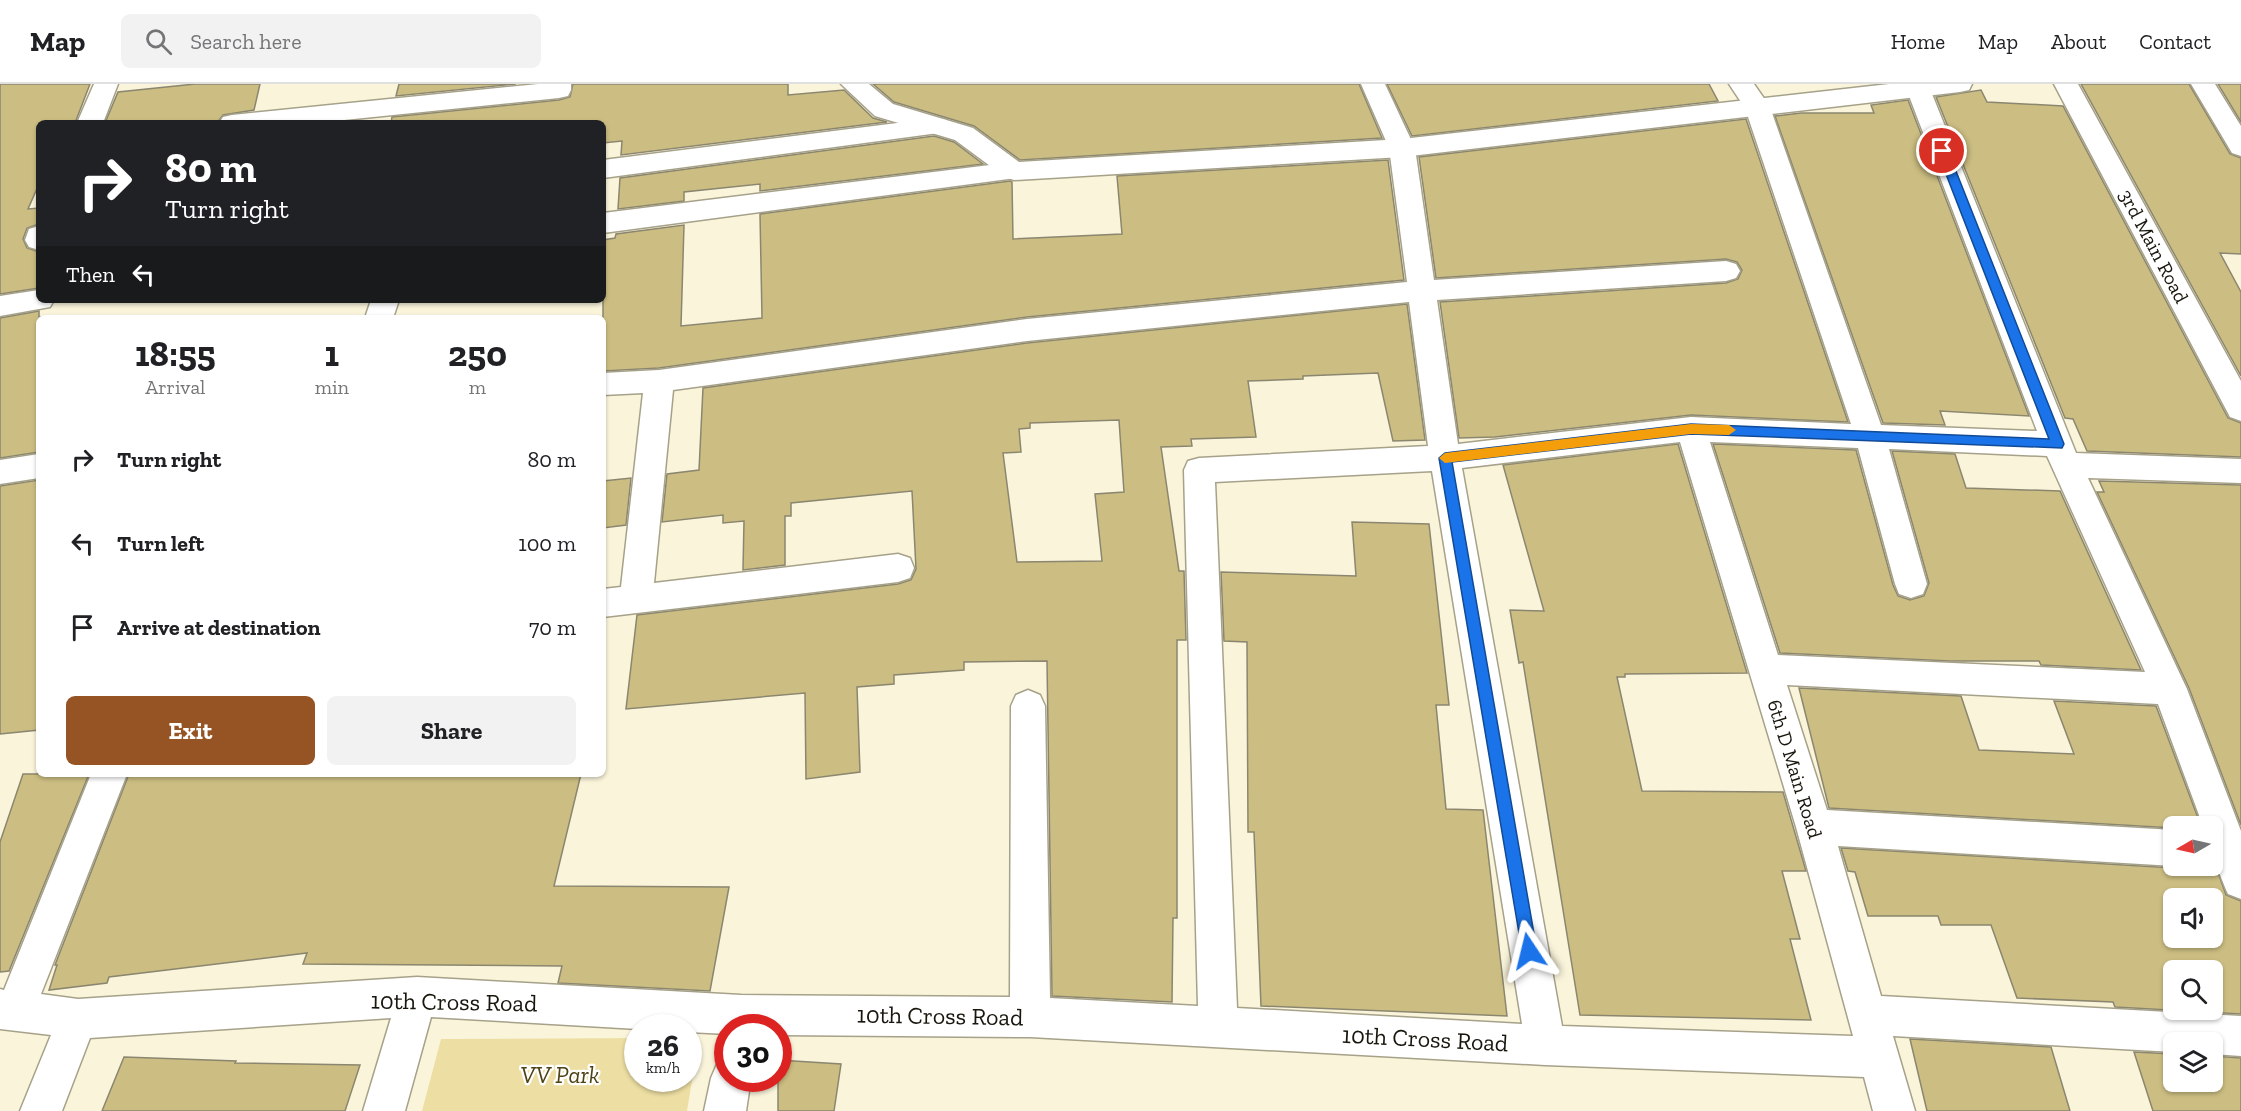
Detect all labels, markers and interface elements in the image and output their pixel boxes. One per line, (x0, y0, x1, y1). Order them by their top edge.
search box (121, 14, 541, 68)
text: Map (30, 25, 85, 58)
icon: search (142, 25, 175, 58)
text: Search here (190, 28, 302, 55)
text: Home (1891, 29, 1945, 54)
text: Map (1978, 29, 2018, 54)
text: About (2051, 29, 2106, 54)
text: Contact (2139, 29, 2211, 54)
pin (1916, 125, 1967, 176)
icon: arrive (1925, 134, 1958, 167)
text: 80 m (165, 142, 256, 193)
icon: right (66, 144, 144, 222)
street label: 3rd Main Road (2114, 185, 2194, 307)
text: Turn right (165, 193, 289, 225)
icon: left (127, 258, 160, 291)
text: Then (66, 261, 115, 288)
text: 18:55 (135, 332, 216, 375)
text: 1 (325, 332, 339, 375)
text: 250 (448, 332, 507, 375)
text: Arrival (145, 375, 205, 399)
text: min (315, 375, 349, 399)
text: m (469, 375, 486, 399)
icon: right (66, 443, 99, 476)
text: Turn right (117, 446, 221, 473)
text: 80 m (528, 446, 576, 473)
icon: left (66, 527, 99, 560)
text: Turn left (117, 530, 204, 557)
text: 100 m (518, 530, 576, 557)
icon: arrive (66, 611, 99, 644)
text: Arrive at destination (117, 614, 320, 641)
text: 70 m (529, 614, 576, 641)
button: Exit (66, 696, 315, 765)
button: Share (327, 696, 576, 765)
street label: 6th D Main Road (1762, 697, 1828, 841)
north arrow (2163, 816, 2223, 876)
map controls (2163, 816, 2223, 1092)
button: sound (2163, 888, 2223, 948)
position arrow (1497, 919, 1561, 983)
button: search (2163, 960, 2223, 1020)
street label: 10th Cross Road (370, 986, 538, 1017)
street label: 10th Cross Road (856, 1000, 1024, 1031)
speed limit sign: 30 (714, 1014, 792, 1092)
street label: 10th Cross Road (1341, 1020, 1509, 1057)
text: 26 (647, 1028, 679, 1064)
button: layers (2163, 1032, 2223, 1092)
text: km/h (646, 1059, 680, 1077)
park label: VV Park (520, 1060, 600, 1089)

